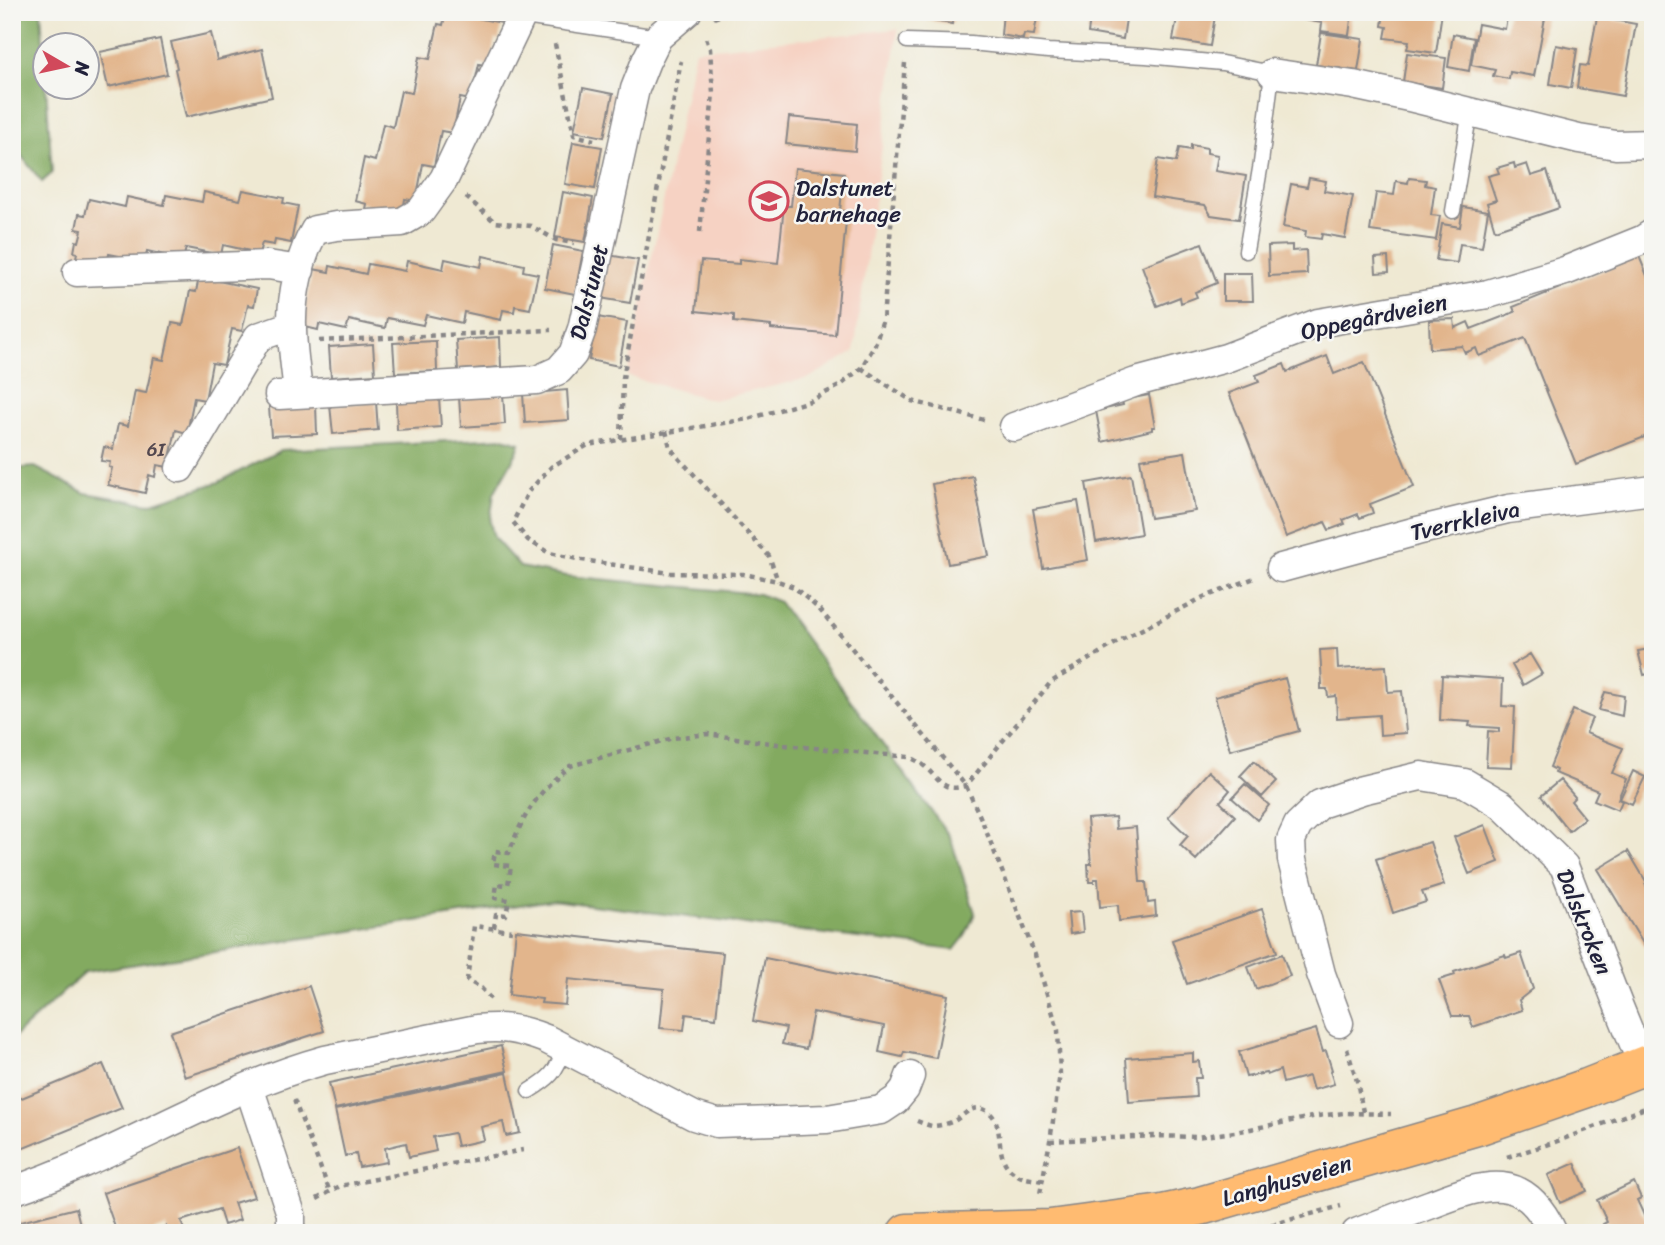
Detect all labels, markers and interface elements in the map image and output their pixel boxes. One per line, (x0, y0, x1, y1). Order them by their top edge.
north arrow (32, 32, 102, 102)
text: N (65, 59, 100, 78)
place label: Dalstunet barnehage (796, 168, 901, 235)
school or university icon: Dalstunet barnehage (748, 180, 790, 222)
street label: Dalstunet (557, 240, 621, 344)
street label: Oppegårdveien (1297, 281, 1451, 353)
house number: 6I (147, 433, 167, 466)
street label: Tverrkleiva (1406, 489, 1524, 553)
street label: Dalskroken (1544, 863, 1624, 982)
street label: Langhusveien (1217, 1143, 1357, 1219)

